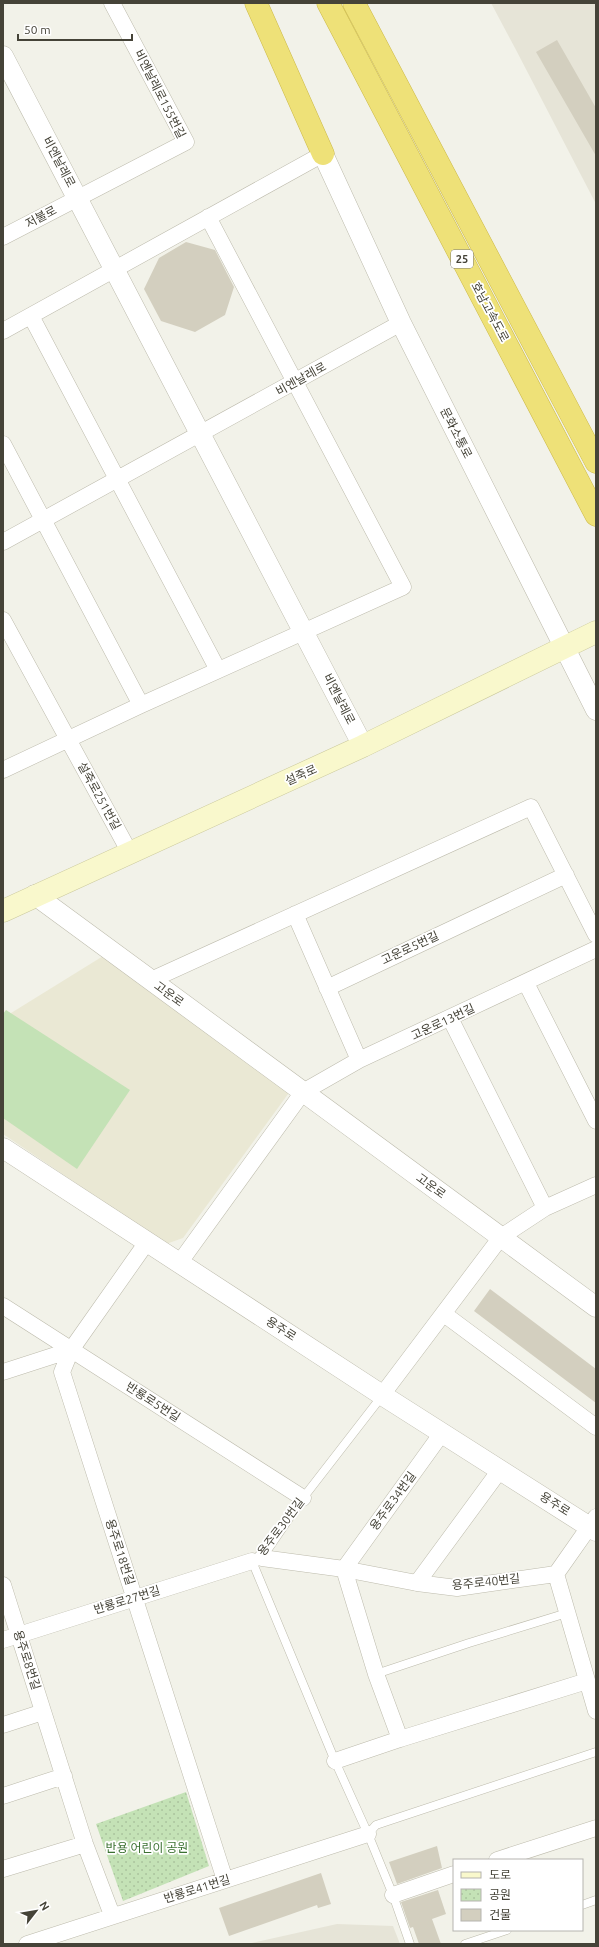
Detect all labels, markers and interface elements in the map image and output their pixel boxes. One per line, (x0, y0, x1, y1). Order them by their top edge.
scale bar (18, 16, 132, 42)
text: 50 m (24, 23, 51, 36)
street label: 비엔날레로155번길 (133, 47, 188, 140)
street label: 비엔날레로 (41, 134, 78, 189)
street label: 저불로 (23, 203, 58, 230)
road number: 25 (451, 250, 473, 268)
street label: 호남고속도로 (469, 279, 512, 344)
street label: 비엔날레로 (273, 359, 328, 398)
street label: 문화소통로 (438, 405, 475, 460)
street label: 비엔날레로 (321, 671, 358, 726)
street label: 설죽로251번길 (75, 760, 123, 832)
street label: 설죽로 (283, 762, 319, 787)
street label: 고운로5번길 (379, 929, 441, 967)
street label: 고운로 (152, 979, 187, 1009)
street label: 고운로13번길 (409, 1001, 477, 1042)
street label: 고운로 (414, 1171, 449, 1201)
street label: 용주로 (264, 1314, 299, 1343)
street label: 반룡로5번길 (124, 1379, 183, 1424)
street label: 용주로34번길 (367, 1469, 418, 1532)
street label: 용주로 (538, 1489, 573, 1518)
street label: 용주로30번길 (255, 1495, 306, 1558)
street label: 용주로18번길 (104, 1517, 137, 1587)
street label: 용주로40번길 (451, 1571, 521, 1592)
street label: 반룡로27번길 (92, 1583, 162, 1616)
street label: 용주로8번길 (12, 1628, 43, 1691)
park label: 반용 어린이 공원 (106, 1841, 188, 1854)
legend (453, 1859, 583, 1931)
text: 도로 (489, 1868, 511, 1881)
street label: 반룡로41번길 (162, 1872, 232, 1905)
text: 공원 (489, 1888, 511, 1901)
north arrow (16, 1891, 56, 1931)
text: N (37, 1899, 52, 1912)
text: 건물 (489, 1908, 511, 1921)

